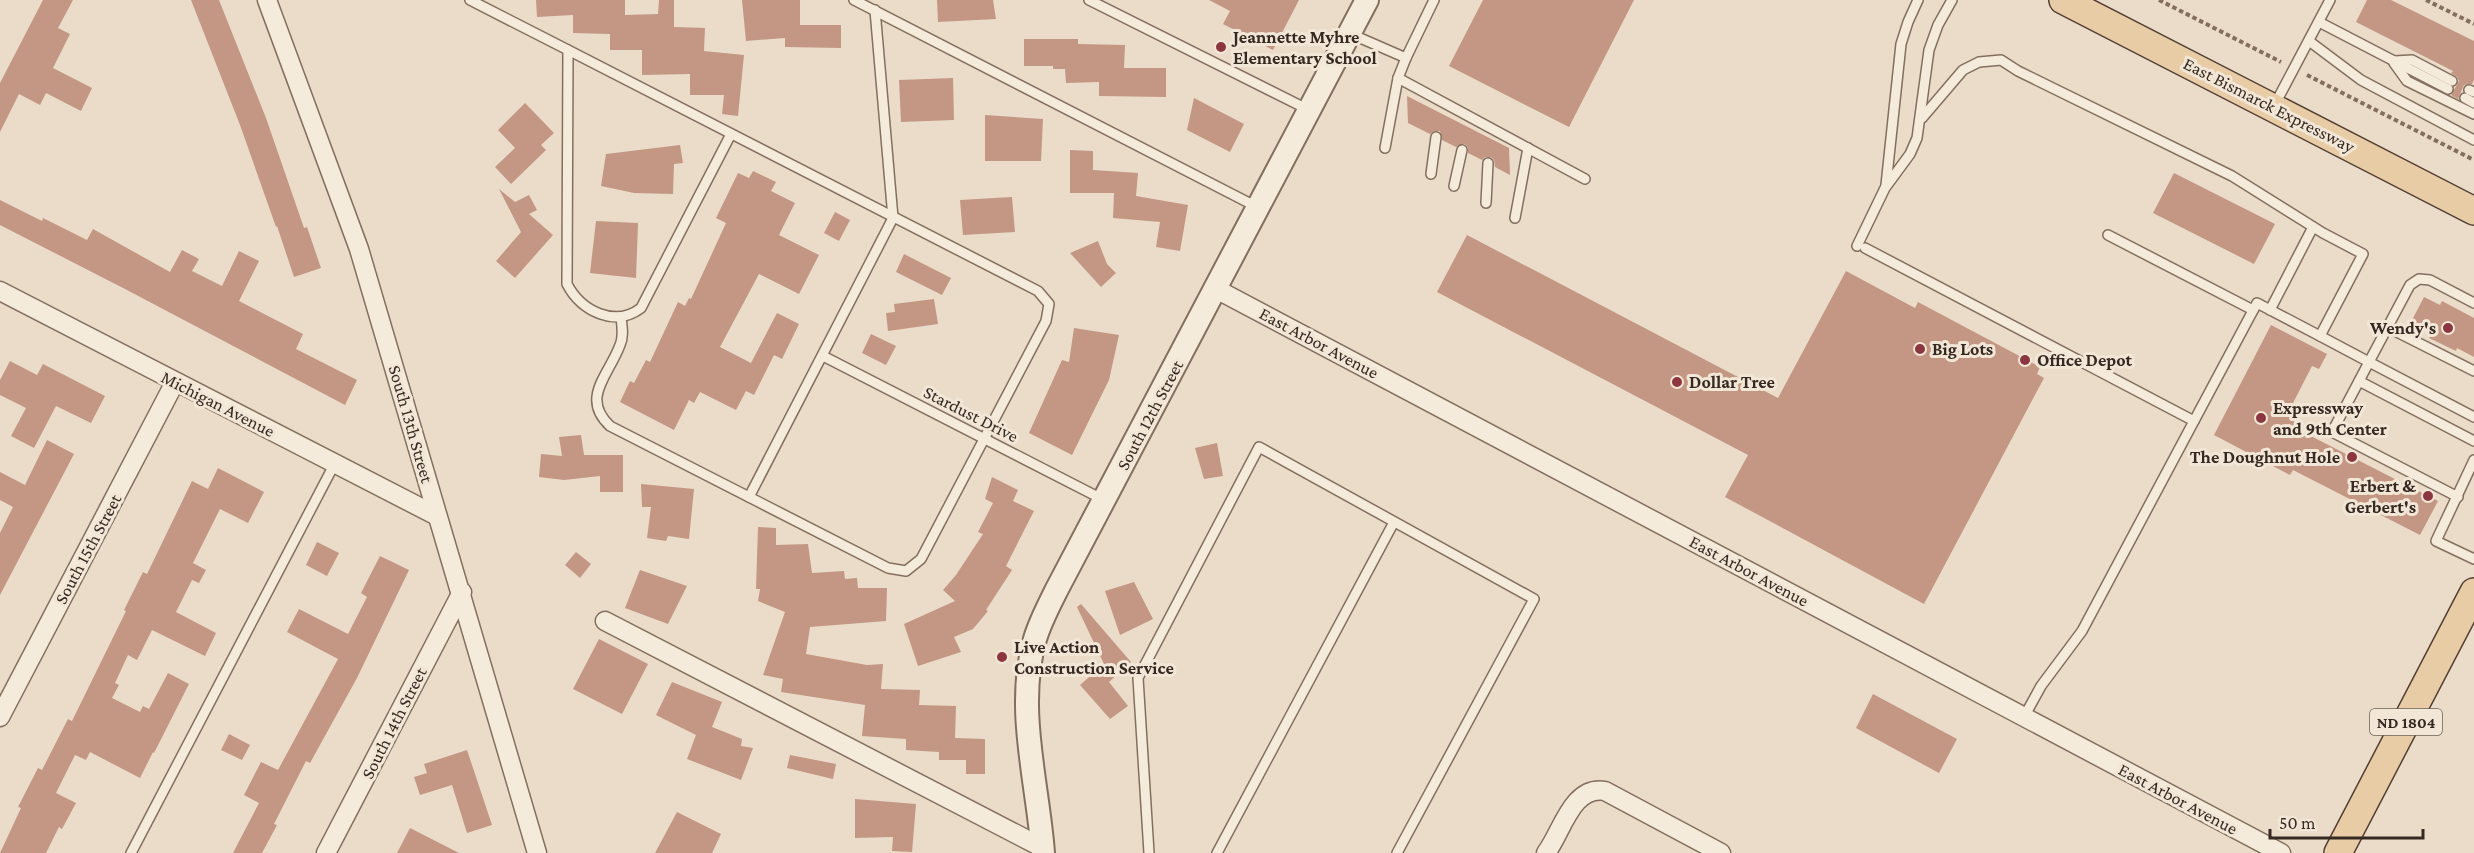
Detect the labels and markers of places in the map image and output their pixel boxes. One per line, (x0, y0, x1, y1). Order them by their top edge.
place label: Jeannette Myhre Elementary School (1231, 27, 1377, 68)
marker: Jeannette Myhre Elementary School (1214, 40, 1228, 54)
place label: Wendy's (2369, 318, 2436, 338)
marker: Wendy's (2441, 321, 2455, 335)
place label: Big Lots (1932, 339, 1993, 359)
marker: Big Lots (1913, 342, 1927, 356)
place label: Office Depot (2037, 350, 2133, 370)
marker: Office Depot (2018, 353, 2032, 367)
place label: Dollar Tree (1689, 372, 1775, 392)
marker: Dollar Tree (1670, 375, 1684, 389)
place label: Expressway and 9th Center (2273, 398, 2387, 439)
marker: Expressway and 9th Center (2254, 411, 2268, 425)
place label: The Doughnut Hole (2190, 447, 2340, 467)
marker: The Doughnut Hole (2345, 450, 2359, 464)
place label: Erbert & Gerbert's (2345, 476, 2416, 517)
marker: Erbert & Gerbert's (2421, 489, 2435, 503)
place label: Live Action Construction Service (1014, 637, 1174, 678)
marker: Live Action Construction Service (995, 650, 1009, 664)

